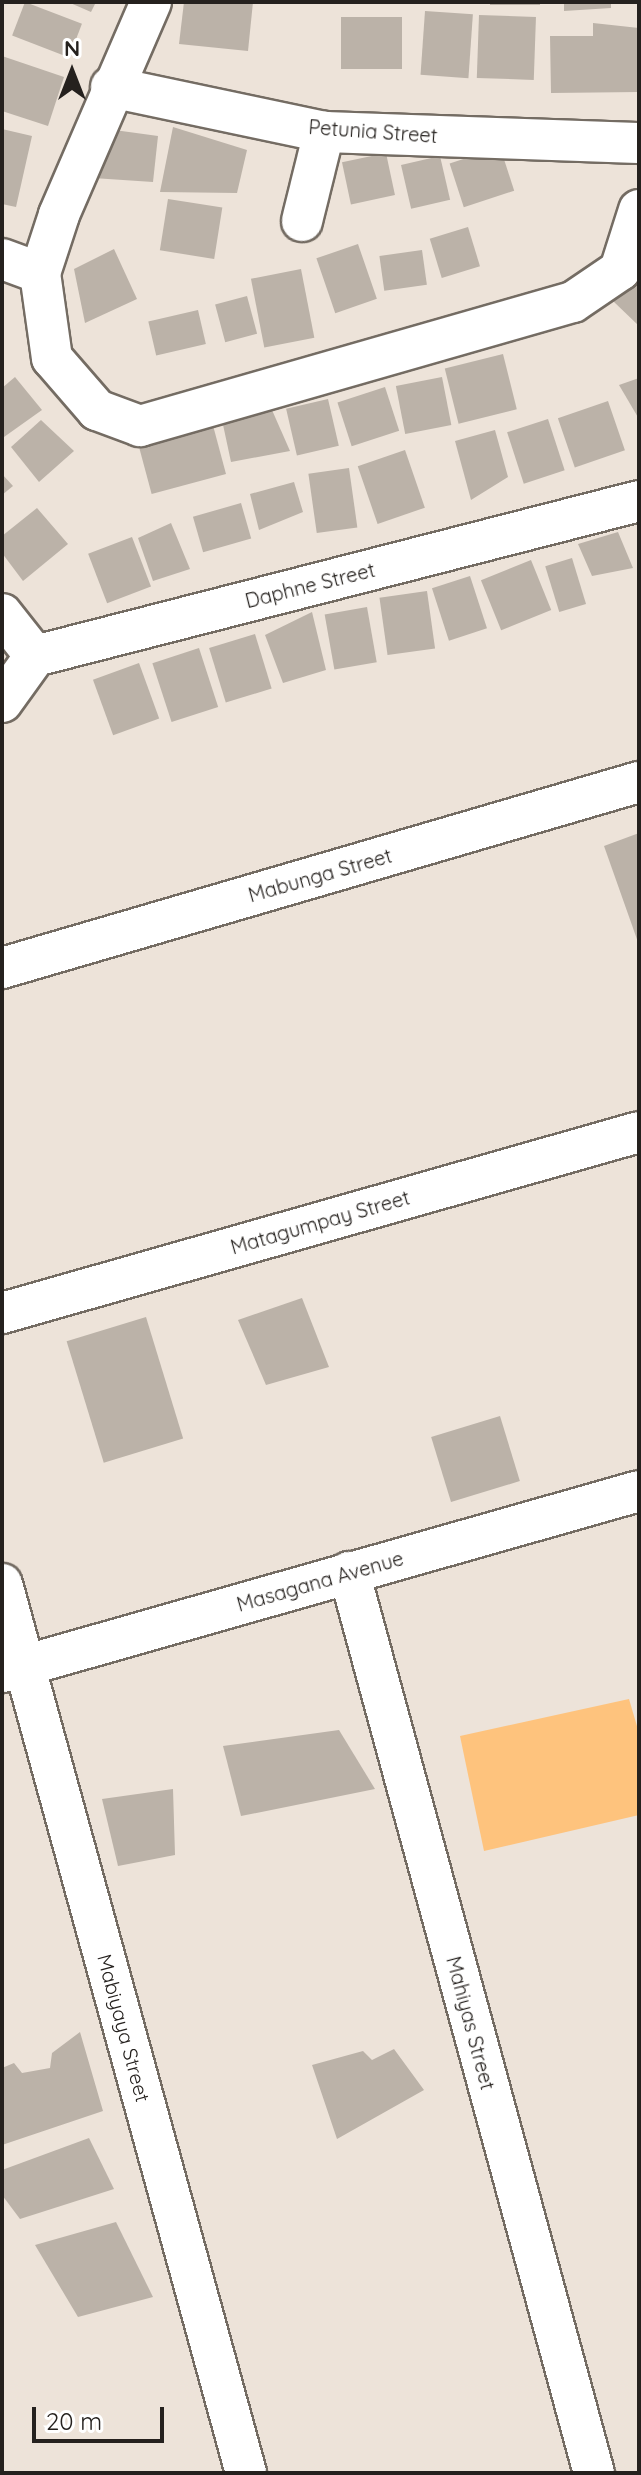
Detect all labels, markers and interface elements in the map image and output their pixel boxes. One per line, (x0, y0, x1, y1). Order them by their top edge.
north arrow (32, 32, 112, 112)
text: N (64, 34, 80, 62)
street label: Petunia Street (308, 115, 438, 147)
street label: Daphne Street (243, 557, 377, 613)
street label: Mabunga Street (245, 843, 395, 907)
street label: Matagumpay Street (228, 1185, 412, 1259)
street label: Masagana Avenue (234, 1546, 406, 1616)
street label: Mabiyaya Street (93, 1951, 155, 2105)
street label: Mahiyas Street (442, 1954, 500, 2092)
scale bar (36, 2391, 168, 2441)
text: 20 m (46, 2406, 102, 2436)

